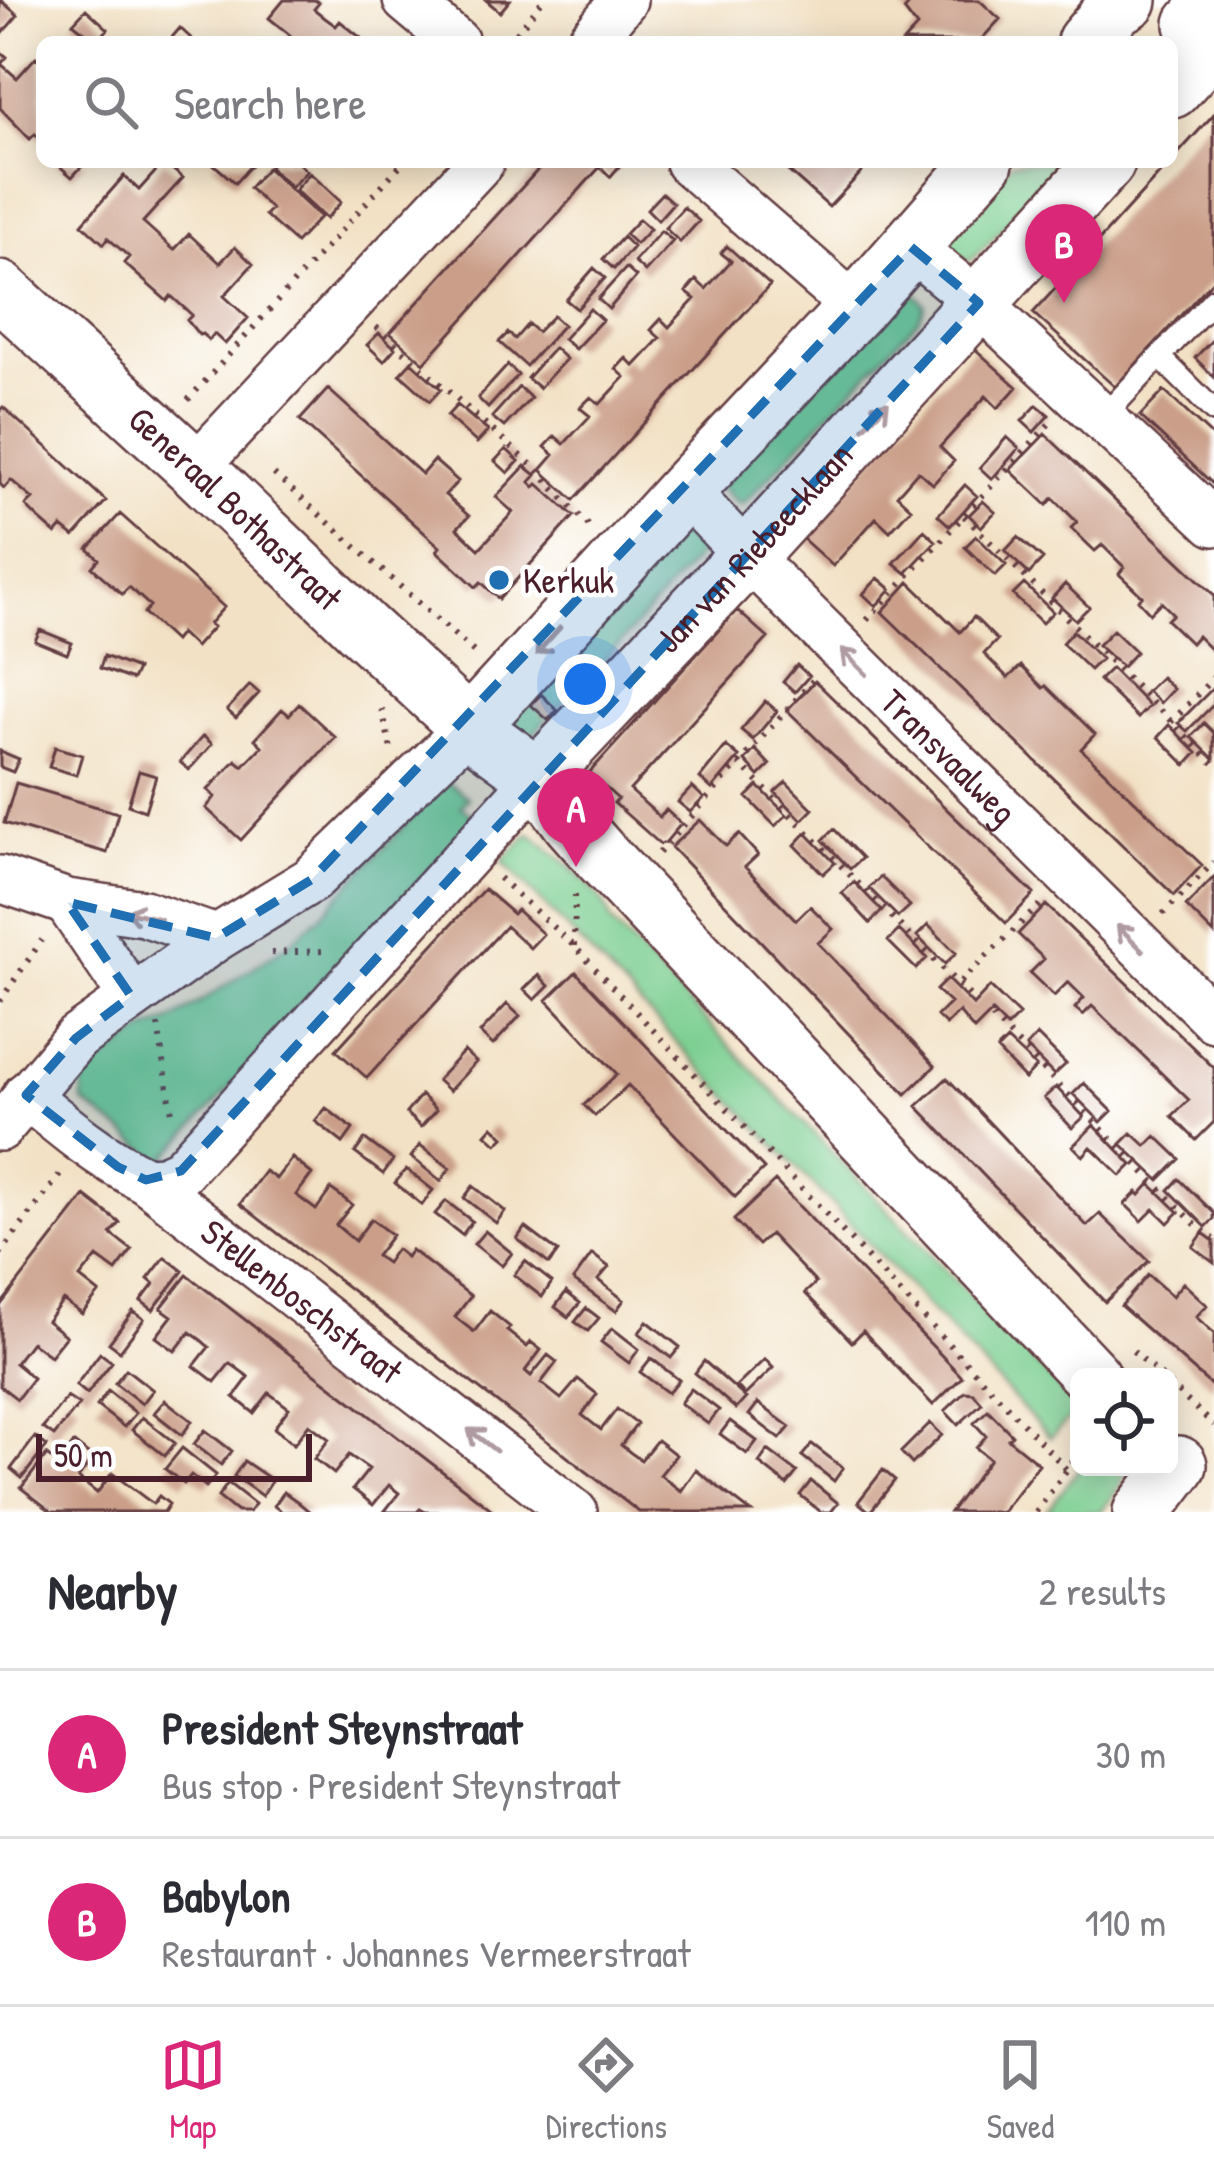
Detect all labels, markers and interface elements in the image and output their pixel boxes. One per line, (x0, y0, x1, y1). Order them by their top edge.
search box (36, 36, 1178, 168)
icon: search (78, 69, 144, 135)
text: Search here (174, 72, 366, 133)
pin: B (1025, 204, 1103, 303)
street label: Generaal Bothastraat (118, 394, 354, 621)
one-way arrow (862, 401, 889, 431)
street label: Jan van Riebeecklaan (643, 431, 863, 663)
place label: Kerkuk (523, 555, 614, 604)
marker: Kerkuk (486, 567, 512, 593)
one-way arrow (535, 625, 562, 655)
one-way arrow (840, 649, 869, 677)
your location (555, 654, 615, 714)
street label: Transvaalweg (870, 677, 1028, 835)
pin: A (537, 768, 615, 867)
one-way arrow (124, 902, 162, 925)
one-way arrow (1116, 923, 1146, 953)
street label: Stellenboschstraat (192, 1207, 414, 1395)
map controls (1070, 1368, 1178, 1476)
button: locate (1070, 1368, 1178, 1476)
one-way arrow (466, 1427, 498, 1454)
scale bar (36, 1428, 312, 1481)
text: 50 m (54, 1433, 113, 1477)
text: Nearby (48, 1556, 178, 1625)
text: 2 results (1039, 1564, 1166, 1617)
text: President Steynstraat (162, 1697, 522, 1758)
text: A (77, 1727, 97, 1780)
text: 30 m (1096, 1727, 1166, 1780)
text: Bus stop · President Steynstraat (162, 1758, 620, 1811)
text: Babylon (162, 1865, 290, 1926)
text: B (77, 1895, 97, 1948)
text: 110 m (1085, 1895, 1166, 1948)
text: Restaurant · Johannes Vermeerstraat (162, 1926, 691, 1979)
tab: Map (160, 2032, 226, 2148)
tab: Directions (546, 2032, 667, 2148)
tab: Saved (987, 2032, 1054, 2148)

